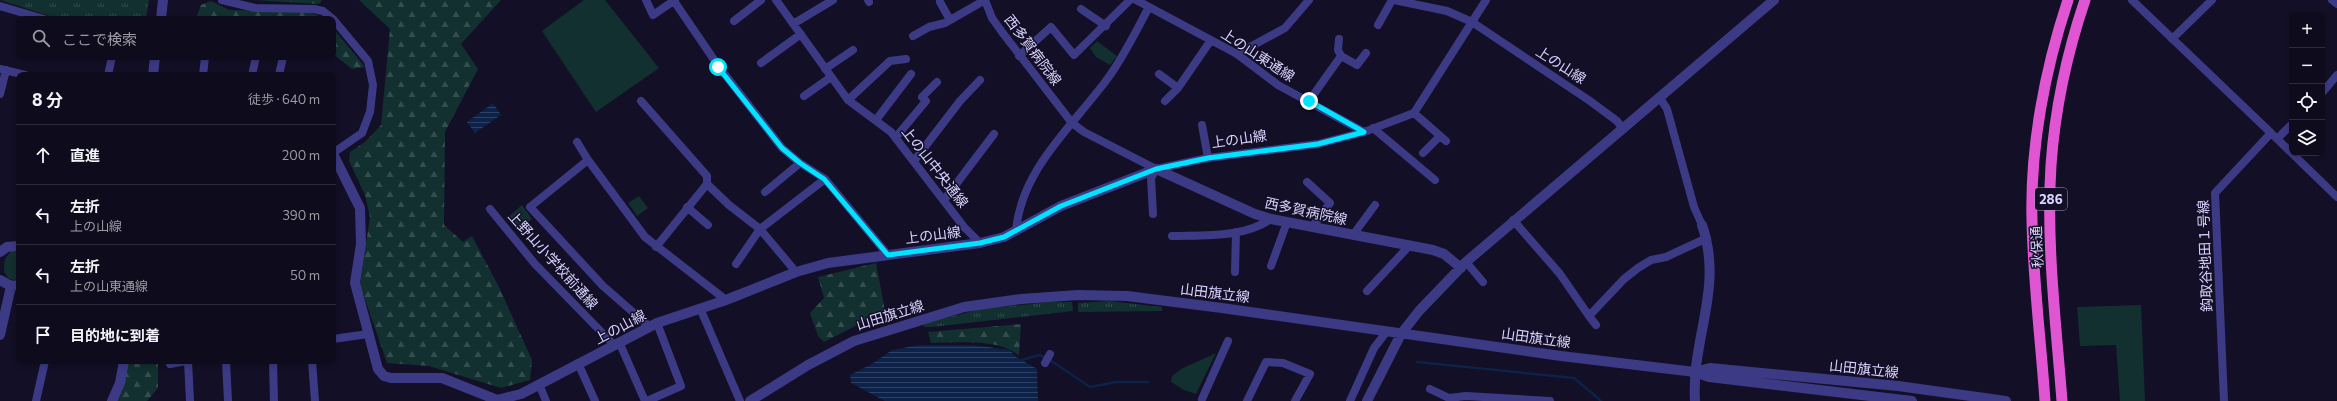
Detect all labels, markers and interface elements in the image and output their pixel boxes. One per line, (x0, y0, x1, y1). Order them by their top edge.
street label: 西多賀病院線 (1001, 11, 1065, 88)
map controls (2289, 12, 2325, 156)
button: + (2289, 12, 2325, 48)
search box (16, 16, 336, 60)
street label: 上の山東通線 (1218, 25, 1298, 85)
icon: search (30, 27, 52, 49)
text: ここで検索 (62, 30, 137, 48)
street label: 上の山線 (1533, 42, 1589, 87)
button: − (2289, 48, 2325, 84)
route start (709, 58, 727, 76)
button: locate (2289, 84, 2325, 120)
text: 8 分 (32, 89, 63, 110)
text: 徒歩 · 640 m (248, 91, 320, 107)
route end (1300, 92, 1318, 110)
button: layers (2289, 120, 2325, 156)
street label: 上の山中央通線 (899, 123, 972, 211)
street label: 上の山線 (1210, 126, 1268, 151)
icon: ahead (32, 144, 54, 166)
text: 直進 (70, 146, 100, 164)
text: 200 m (282, 147, 320, 163)
road number: 286 (2035, 188, 2067, 210)
street label: 西多賀病院線 (1263, 193, 1349, 228)
text: 左折 (70, 197, 100, 215)
street label: 鈎取谷地田１号線 (2194, 200, 2215, 312)
icon: left (32, 204, 54, 226)
text: 390 m (282, 207, 320, 223)
street label: 上野山小学校前通線 (505, 207, 602, 312)
text: 上の山線 (70, 218, 122, 234)
street label: 上の山線 (904, 223, 962, 246)
street label: 秋保通 (2027, 226, 2046, 268)
text: 左折 (70, 257, 100, 275)
icon: left (32, 264, 54, 286)
text: 50 m (290, 267, 320, 283)
text: 上の山東通線 (70, 278, 148, 294)
street label: 山田旗立線 (1179, 280, 1251, 305)
street label: 山田旗立線 (854, 296, 926, 333)
street label: 上の山線 (591, 306, 648, 347)
icon: arrive (32, 324, 54, 346)
street label: 山田旗立線 (1500, 324, 1572, 351)
text: 目的地に到着 (70, 326, 160, 344)
street label: 山田旗立線 (1828, 356, 1900, 381)

